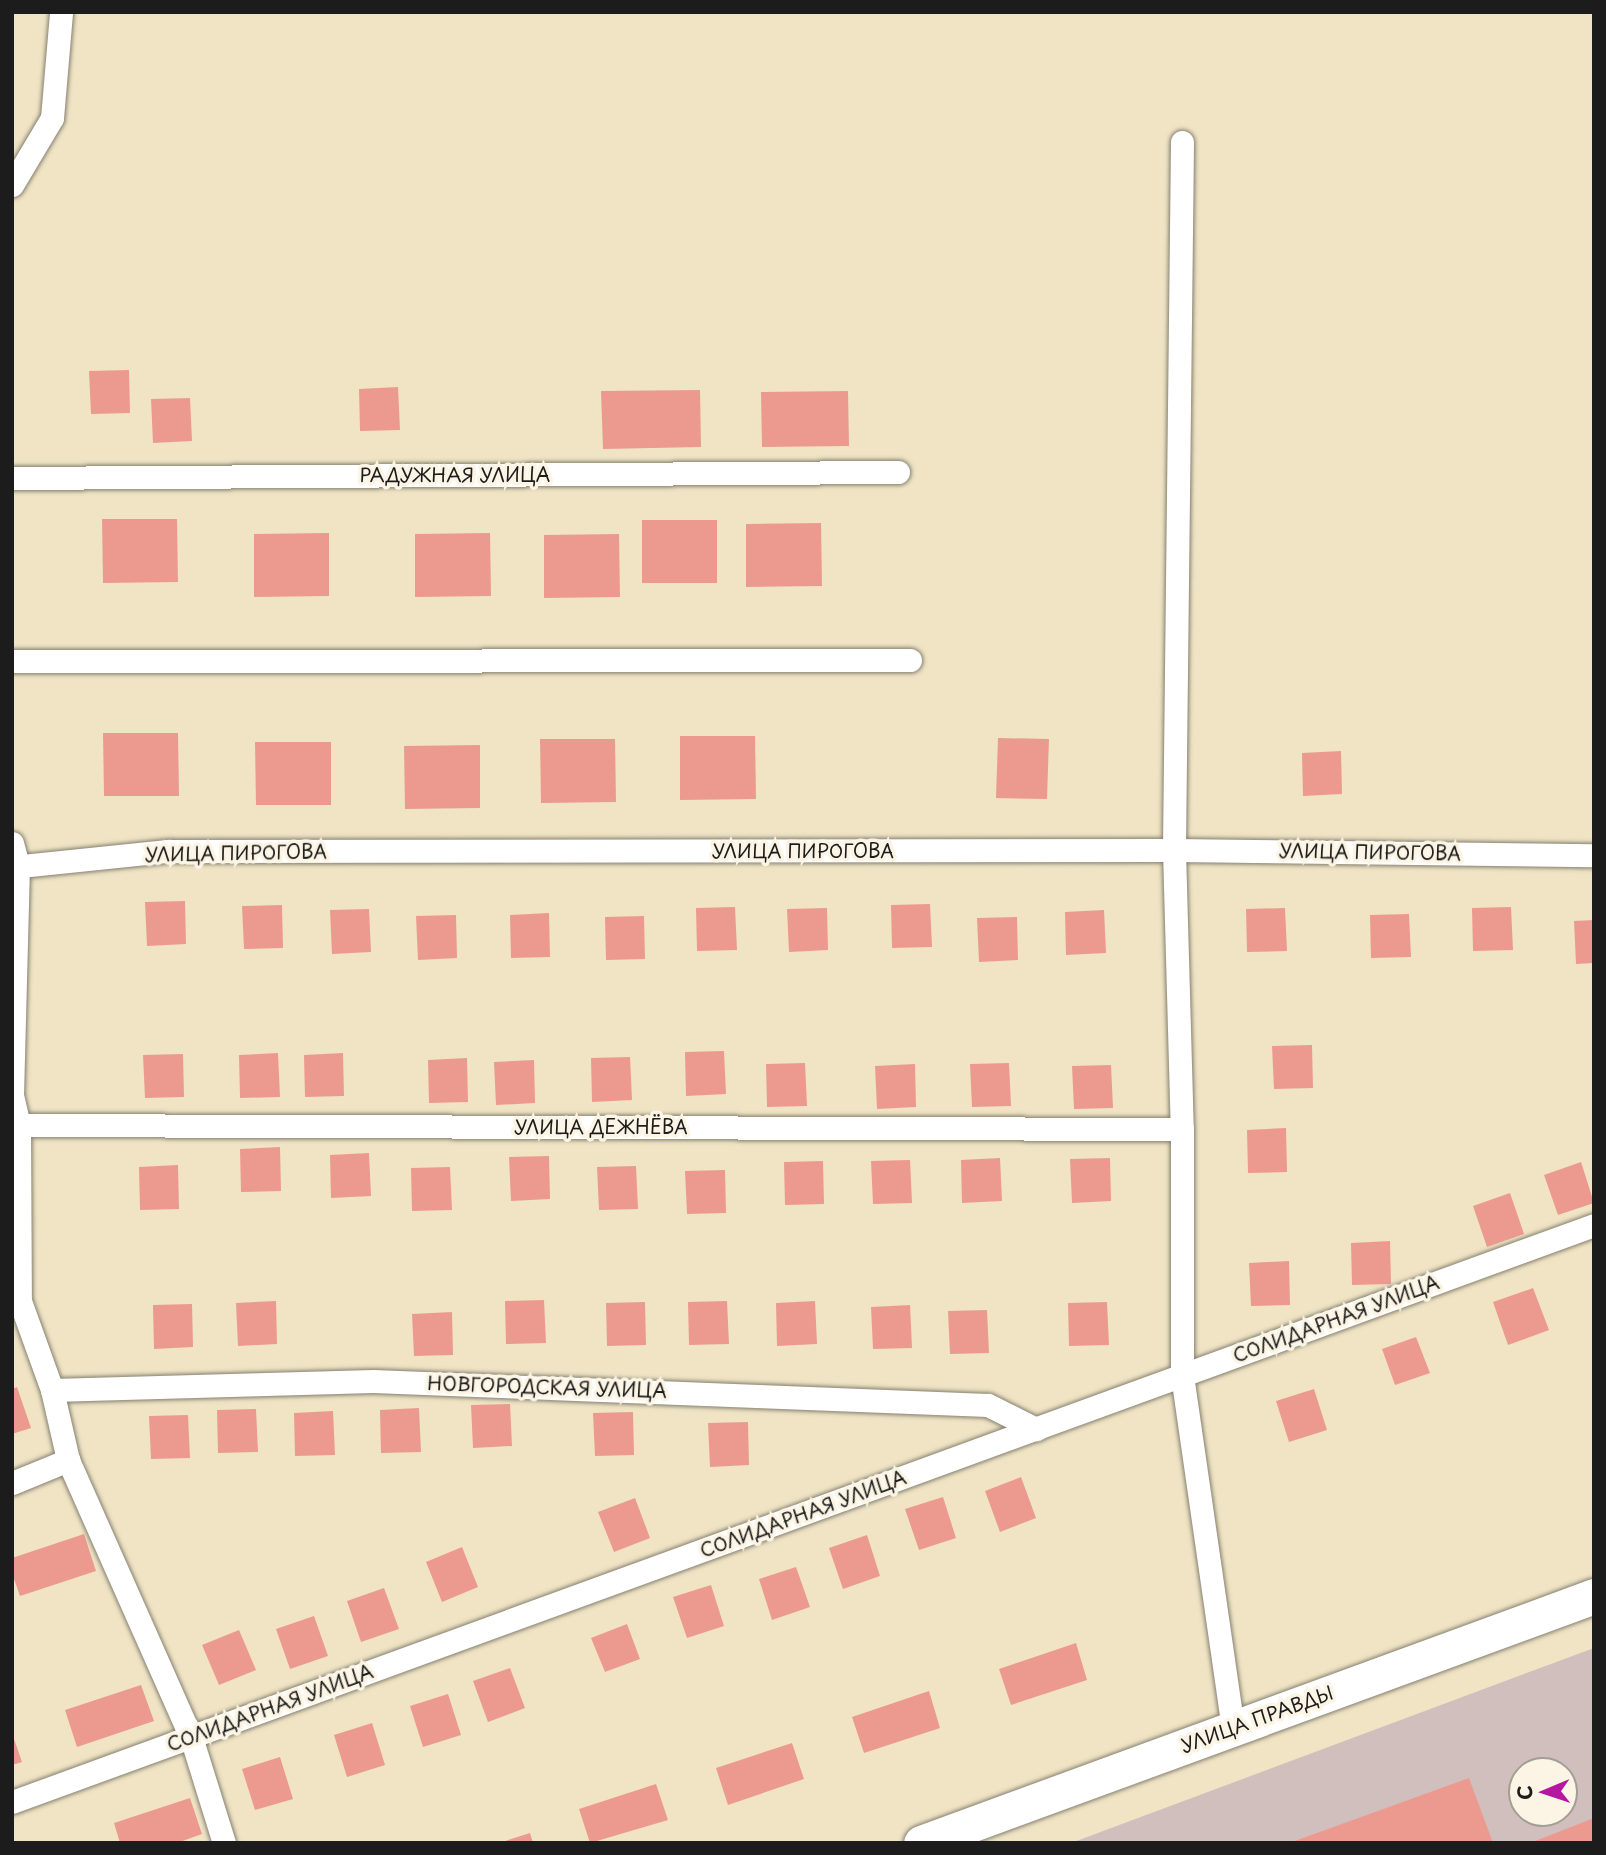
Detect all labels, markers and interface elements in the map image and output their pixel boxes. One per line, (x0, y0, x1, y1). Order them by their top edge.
street label: РАДУЖНАЯ УЛИЦА (360, 464, 550, 486)
street label: УЛИЦА ПИРОГОВА (1278, 839, 1462, 865)
street label: УЛИЦА ПИРОГОВА (144, 840, 328, 866)
street label: УЛИЦА ПИРОГОВА (711, 840, 895, 862)
street label: УЛИЦА ДЕЖНЁВА (514, 1116, 688, 1138)
street label: СОЛИДАРНАЯ УЛИЦА (1230, 1271, 1442, 1367)
street label: НОВГОРОДСКАЯ УЛИЦА (427, 1371, 667, 1403)
street label: СОЛИДАРНАЯ УЛИЦА (697, 1466, 909, 1562)
street label: СОЛИДАРНАЯ УЛИЦА (164, 1660, 376, 1756)
street label: УЛИЦА ПРАВДЫ (1177, 1681, 1337, 1757)
north arrow (1508, 1757, 1578, 1827)
text: С (1510, 1785, 1538, 1800)

